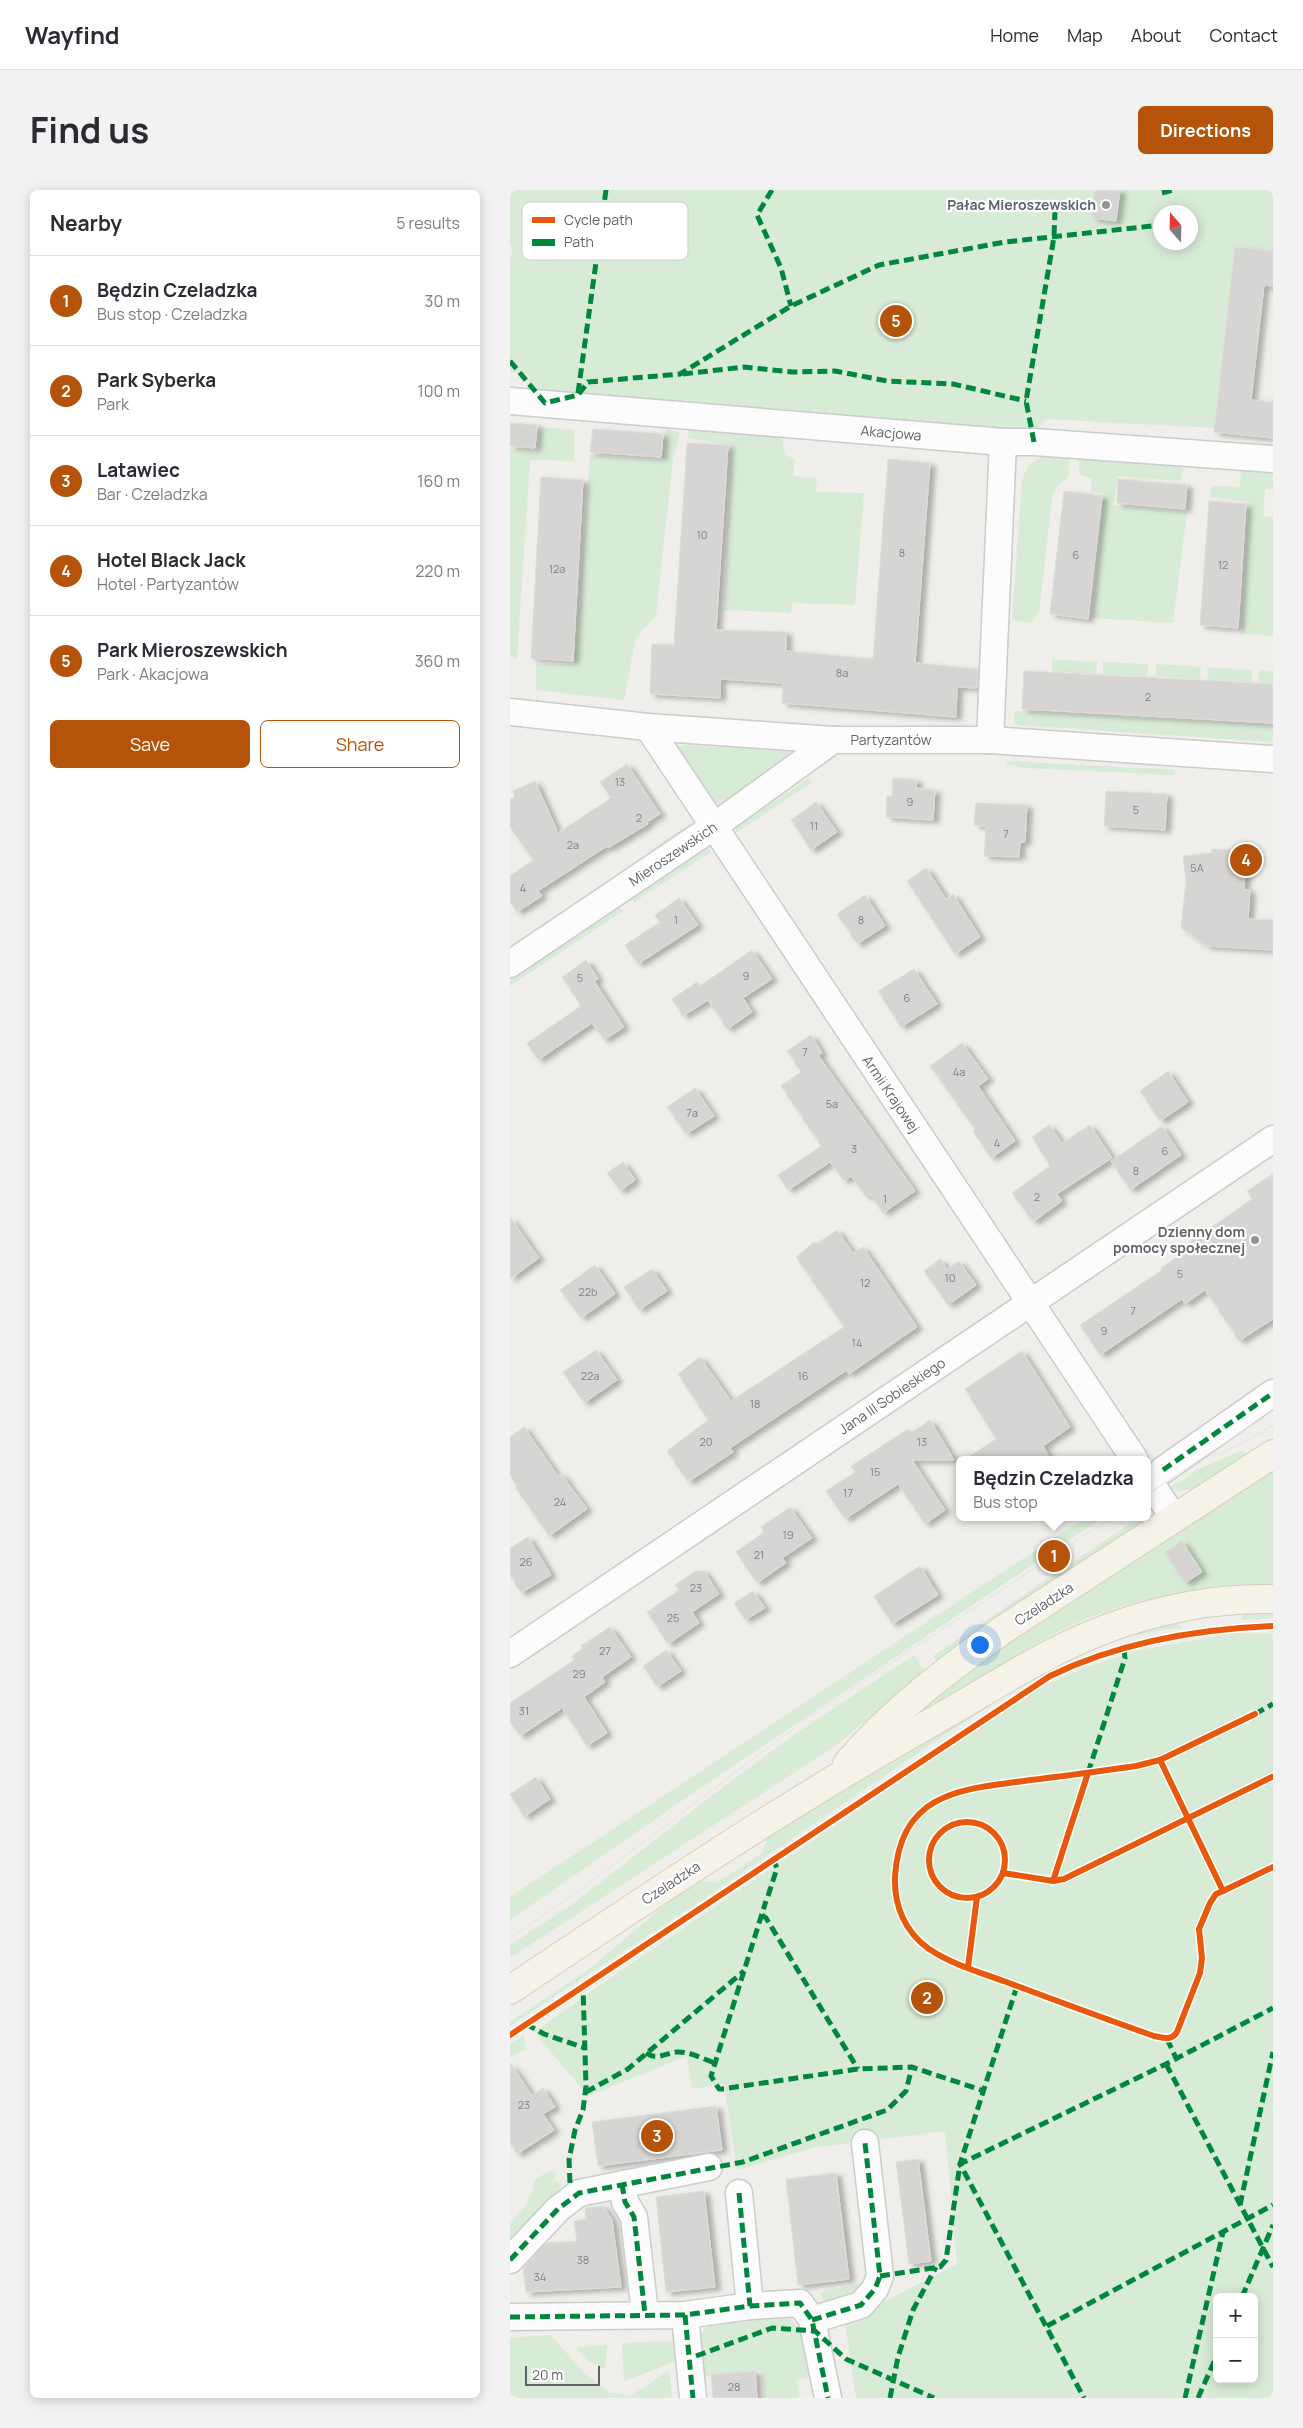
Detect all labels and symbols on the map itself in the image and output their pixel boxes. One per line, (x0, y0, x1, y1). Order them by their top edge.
place label: Pałac Mieroszewskich (947, 195, 1096, 214)
marker: Pałac Mieroszewskich (1100, 199, 1112, 211)
legend (522, 202, 688, 260)
north arrow (1153, 205, 1198, 250)
text: Cycle path (564, 210, 633, 229)
text: Path (564, 232, 594, 251)
pin: 5 (880, 302, 912, 340)
street label: Akacjowa (860, 420, 922, 445)
house number: 10 (696, 527, 708, 542)
house number: 8 (899, 545, 905, 560)
house number: 6 (1073, 547, 1080, 562)
house number: 12 (1218, 557, 1228, 572)
house number: 12a (549, 561, 565, 576)
house number: 8a (836, 665, 848, 680)
house number: 2 (1145, 689, 1151, 704)
street label: Partyzantów (851, 730, 932, 749)
house number: 13 (615, 774, 625, 789)
house number: 9 (907, 794, 914, 809)
house number: 5 (1133, 802, 1139, 817)
house number: 2 (636, 810, 642, 825)
street label: Mieroszewskich (625, 817, 721, 890)
house number: 11 (810, 818, 818, 833)
house number: 7 (1003, 826, 1009, 841)
house number: 2a (567, 837, 579, 852)
pin: 4 (1230, 841, 1262, 879)
house number: 5A (1190, 860, 1204, 875)
house number: 4 (520, 880, 526, 895)
house number: 1 (674, 912, 678, 927)
house number: 8 (858, 912, 864, 927)
house number: 9 (743, 968, 750, 983)
house number: 5 (577, 970, 583, 985)
house number: 6 (904, 990, 911, 1005)
house number: 7 (802, 1044, 808, 1059)
street label: Armii Krajowej (858, 1051, 924, 1136)
house number: 4a (953, 1064, 965, 1079)
house number: 5a (826, 1096, 838, 1111)
house number: 7a (686, 1105, 698, 1120)
house number: 4 (994, 1135, 1000, 1150)
house number: 3 (851, 1141, 857, 1156)
house number: 6 (1162, 1143, 1169, 1158)
house number: 8 (1133, 1163, 1139, 1178)
house number: 2 (1034, 1189, 1040, 1204)
house number: 1 (883, 1191, 887, 1206)
place label: Dzienny dom pomocy społecznej (1113, 1222, 1245, 1257)
marker: Dzienny dom pomocy społecznej (1249, 1234, 1261, 1246)
house number: 5 (1177, 1266, 1183, 1281)
house number: 10 (944, 1270, 956, 1285)
house number: 12 (860, 1275, 870, 1290)
house number: 22b (578, 1284, 598, 1299)
house number: 7 (1130, 1303, 1136, 1318)
house number: 9 (1101, 1323, 1108, 1338)
house number: 14 (852, 1335, 862, 1350)
street label: Jana III Sobieskiego (835, 1353, 949, 1438)
house number: 22a (581, 1368, 599, 1383)
house number: 16 (797, 1368, 809, 1383)
house number: 18 (750, 1396, 760, 1411)
house number: 20 (700, 1434, 712, 1449)
house number: 13 (917, 1434, 927, 1449)
house number: 15 (870, 1464, 880, 1479)
house number: 17 (843, 1485, 853, 1500)
house number: 24 (554, 1494, 566, 1509)
house number: 19 (782, 1527, 794, 1542)
pin: 1 (1038, 1537, 1070, 1575)
house number: 21 (754, 1547, 764, 1562)
house number: 26 (519, 1554, 533, 1569)
street label: Czeladzka (1011, 1577, 1077, 1630)
house number: 23 (690, 1580, 702, 1595)
house number: 25 (667, 1610, 679, 1625)
your location (967, 1632, 993, 1658)
house number: 27 (599, 1643, 611, 1658)
house number: 29 (572, 1666, 586, 1681)
house number: 31 (519, 1703, 529, 1718)
street label: Czeladzka (638, 1856, 704, 1909)
pin: 2 (911, 1979, 943, 2017)
house number: 23 (518, 2097, 530, 2112)
pin: 3 (641, 2117, 673, 2155)
house number: 38 (577, 2252, 589, 2267)
house number: 34 (534, 2269, 546, 2284)
scale bar (525, 2363, 600, 2386)
house number: 28 (728, 2379, 740, 2394)

